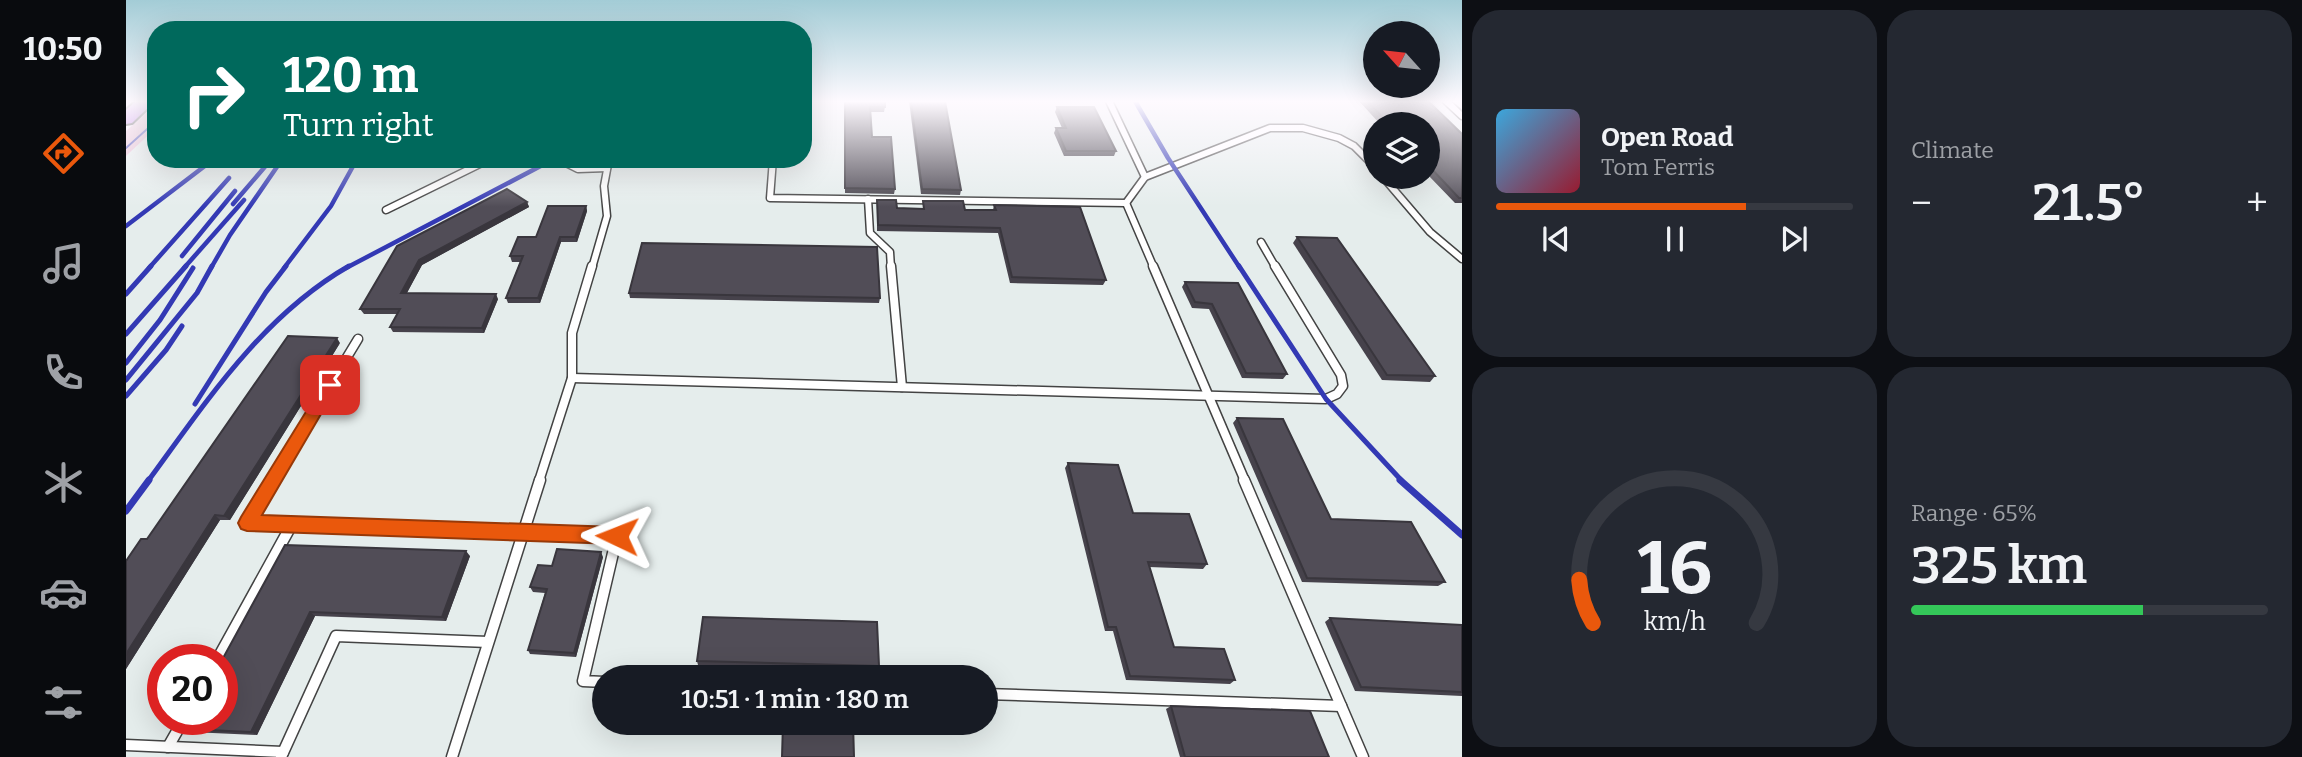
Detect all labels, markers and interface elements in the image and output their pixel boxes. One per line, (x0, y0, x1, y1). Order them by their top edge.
north arrow (1363, 21, 1440, 98)
map controls (1363, 21, 1440, 189)
text: 10:50 (23, 30, 103, 68)
text: 120 m (283, 46, 418, 105)
icon: right (168, 49, 259, 140)
text: Turn right (283, 106, 434, 144)
button: layers (1363, 112, 1440, 189)
text: Open Road (1601, 122, 1733, 153)
icon: directions (39, 129, 88, 178)
text: Climate (1911, 136, 1994, 164)
text: Tom Ferris (1601, 153, 1715, 181)
text: 21.5° (2032, 171, 2146, 234)
text: − (1911, 180, 1932, 226)
text: + (2246, 180, 2268, 226)
icon: previous (1537, 220, 1575, 258)
icon: pause (1656, 220, 1694, 258)
icon: next (1775, 220, 1813, 258)
icon: music (39, 239, 88, 288)
icon: phone (39, 348, 88, 397)
pin (300, 355, 360, 415)
icon: arrive (311, 366, 349, 404)
icon: climate (39, 458, 88, 507)
position arrow (580, 499, 654, 573)
text: Range · 65% (1911, 499, 2037, 527)
text: 16 (1637, 525, 1712, 612)
text: 325 km (1911, 534, 2087, 597)
icon: car (39, 568, 88, 617)
text: km/h (1644, 607, 1706, 637)
speed limit sign: 20 (147, 644, 238, 735)
icon: filters (39, 678, 88, 727)
text: 10:51 · 1 min · 180 m (681, 684, 909, 715)

